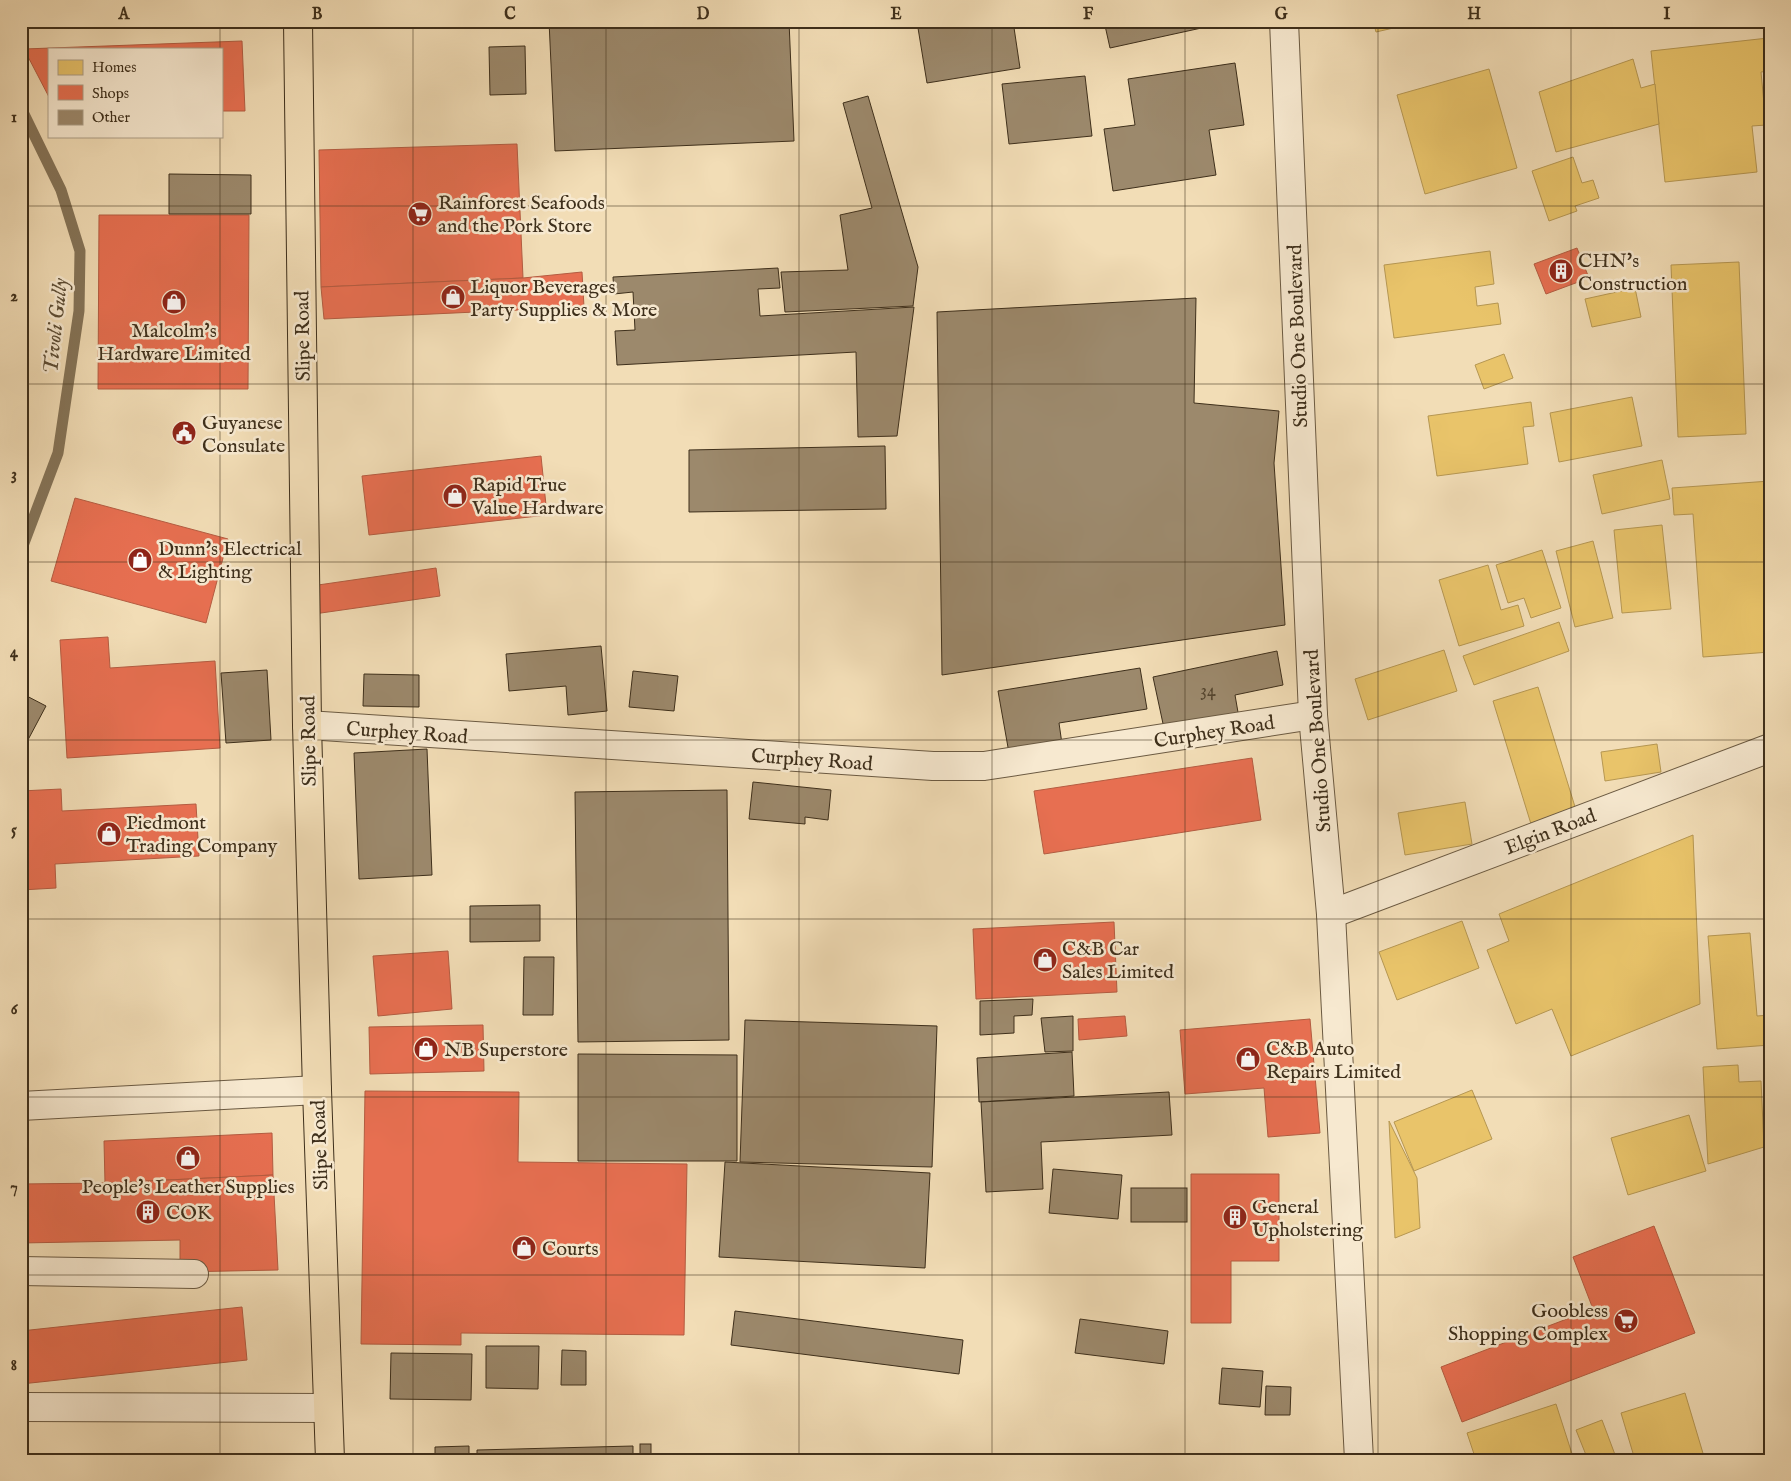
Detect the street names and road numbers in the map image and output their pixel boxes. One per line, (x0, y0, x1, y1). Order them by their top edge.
street label: Studio One Boulevard (1283, 243, 1314, 428)
street label: Slipe Road (290, 290, 317, 381)
street label: Studio One Boulevard (1300, 648, 1337, 833)
street label: Slipe Road (296, 695, 323, 786)
street label: Curphey Road (1152, 711, 1277, 754)
street label: Curphey Road (345, 717, 469, 750)
street label: Curphey Road (750, 744, 874, 777)
street label: Elgin Road (1501, 803, 1600, 861)
street label: Slipe Road (306, 1099, 335, 1191)

